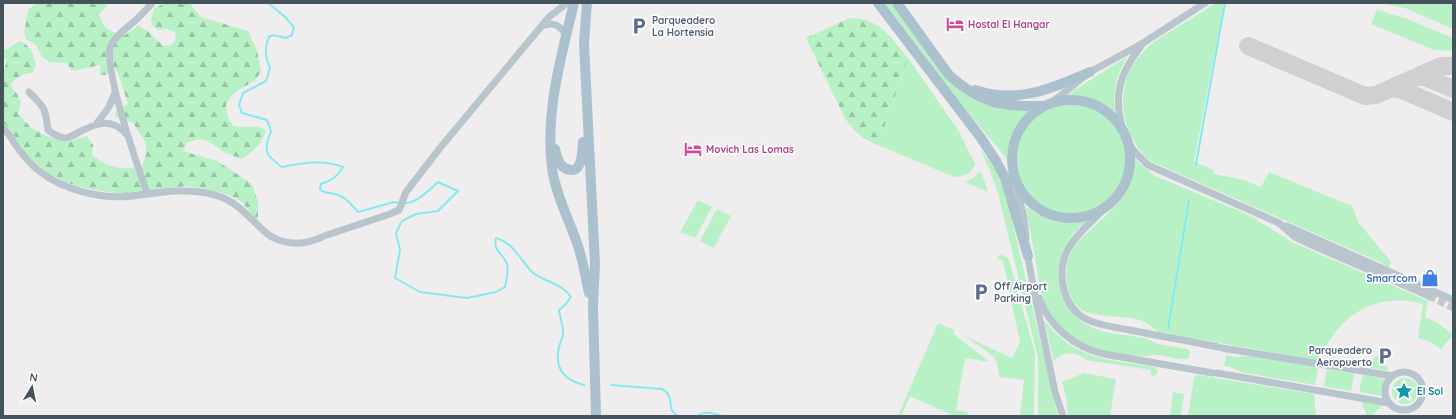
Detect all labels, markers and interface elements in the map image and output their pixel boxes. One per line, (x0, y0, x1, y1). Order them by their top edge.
place label: Parqueadero La Hortensia (652, 14, 715, 39)
hotel icon: Hostal El Hangar (945, 14, 965, 34)
parking icon: Parqueadero La Hortensia (629, 16, 649, 36)
place label: Hostal El Hangar (968, 18, 1050, 31)
hotel icon: Movich Las Lomas (683, 139, 703, 159)
place label: Movich Las Lomas (706, 143, 794, 156)
shop icon: Smartcom (1420, 268, 1440, 288)
place label: Smartcom (1366, 272, 1417, 285)
place label: Off Airport Parking (994, 280, 1047, 305)
parking icon: Off Airport Parking (971, 282, 991, 302)
place label: Parqueadero Aeropuerto (1309, 344, 1372, 369)
parking icon: Parqueadero Aeropuerto (1375, 346, 1395, 366)
north arrow (12, 367, 52, 407)
text: N (29, 370, 39, 385)
place icon: El Sol (1394, 381, 1414, 401)
place label: El Sol (1417, 385, 1443, 398)

